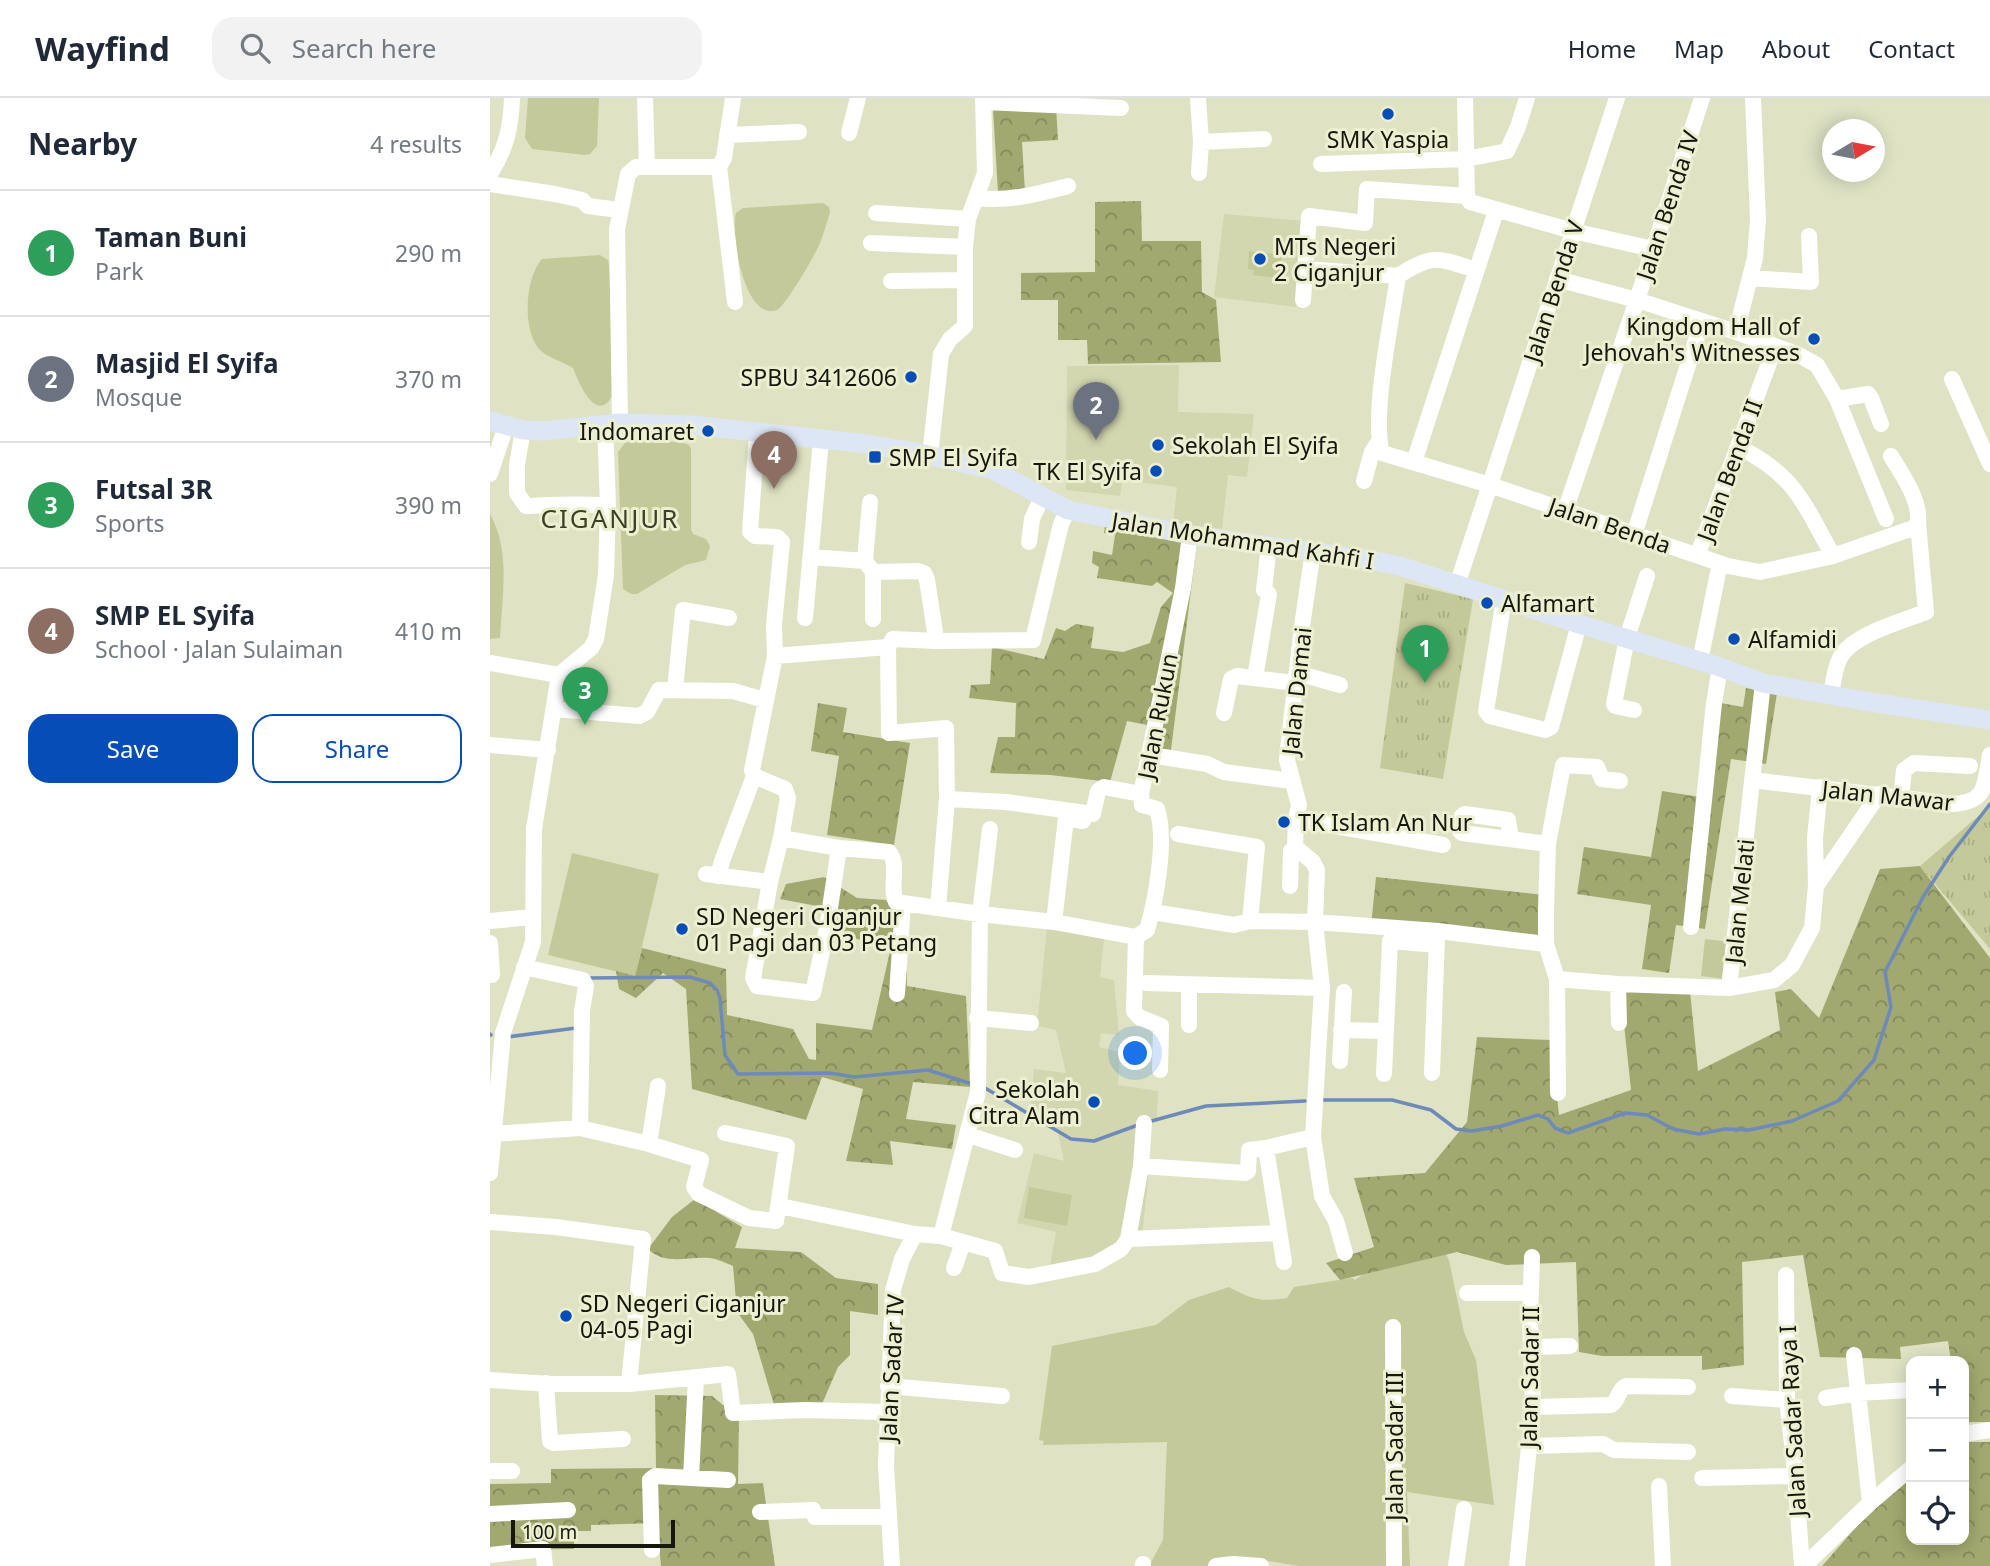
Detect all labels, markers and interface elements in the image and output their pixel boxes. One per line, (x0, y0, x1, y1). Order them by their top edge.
search box (212, 17, 702, 80)
text: Wayfind (35, 26, 170, 71)
icon: search (236, 29, 274, 67)
text: Search here (292, 30, 436, 66)
text: Home (1568, 32, 1636, 65)
text: Map (1674, 32, 1724, 65)
text: About (1762, 32, 1830, 65)
text: Contact (1868, 32, 1955, 65)
marker: SMK Yaspia (1380, 106, 1396, 122)
north arrow (1822, 119, 1885, 182)
text: Nearby (28, 123, 137, 164)
place label: SMK Yaspia (1327, 123, 1449, 155)
street label: Jalan Benda IV (1627, 126, 1706, 286)
text: 4 results (370, 128, 462, 160)
street label: Jalan Benda V (1514, 216, 1591, 368)
text: Taman Buni (95, 219, 247, 255)
place label: MTs Negeri 2 Ciganjur (1274, 230, 1396, 288)
text: 1 (44, 237, 58, 269)
text: 290 m (395, 237, 462, 269)
marker: MTs Negeri 2 Ciganjur (1252, 251, 1268, 267)
text: Park (95, 255, 144, 287)
place label: Kingdom Hall of Jehovah's Witnesses (1582, 310, 1801, 368)
marker: Kingdom Hall of Jehovah's Witnesses (1806, 331, 1822, 347)
text: Masjid El Syifa (95, 345, 279, 381)
place label: SPBU 3412606 (741, 361, 897, 393)
text: 2 (44, 363, 58, 395)
text: 370 m (395, 363, 462, 395)
marker: SPBU 3412606 (903, 369, 919, 385)
text: Mosque (95, 381, 182, 413)
pin: 2 (1073, 382, 1119, 440)
street label: Jalan Benda II (1688, 395, 1770, 547)
place label: Indomaret (579, 415, 694, 447)
marker: Indomaret (700, 423, 716, 439)
place label: Sekolah El Syifa (1172, 429, 1339, 461)
pin: 4 (751, 431, 797, 489)
marker: Sekolah El Syifa (1150, 437, 1166, 453)
place label: SMP El Syifa (889, 441, 1018, 473)
marker: SMP El Syifa (867, 449, 883, 465)
place label: TK El Syifa (1033, 455, 1142, 487)
marker: TK El Syifa (1148, 463, 1164, 479)
text: Futsal 3R (95, 471, 213, 507)
street label: Jalan Benda (1543, 488, 1675, 561)
text: 3 (44, 489, 58, 521)
text: 390 m (395, 489, 462, 521)
district label: CIGANJUR (541, 500, 679, 536)
street label: Jalan Mohammad Kahfi I (1108, 503, 1376, 577)
text: Sports (95, 507, 165, 539)
place label: Alfamart (1501, 587, 1595, 619)
marker: Alfamart (1479, 595, 1495, 611)
text: SMP EL Syifa (95, 597, 255, 633)
text: 4 (44, 615, 58, 647)
text: 410 m (395, 615, 462, 647)
place label: Alfamidi (1748, 623, 1837, 655)
pin: 1 (1402, 625, 1448, 683)
street label: Jalan Damai (1273, 626, 1319, 758)
marker: Alfamidi (1726, 631, 1742, 647)
text: School · Jalan Sulaiman (95, 633, 343, 665)
street label: Jalan Rukun (1129, 650, 1185, 784)
pin: 3 (562, 667, 608, 725)
button: Save (28, 714, 238, 783)
button: Share (252, 714, 462, 783)
street label: Jalan Mawar (1818, 772, 1956, 818)
place label: TK Islam An Nur (1298, 806, 1473, 838)
marker: TK Islam An Nur (1276, 814, 1292, 830)
street label: Jalan Melati (1716, 837, 1761, 967)
place label: SD Negeri Ciganjur 01 Pagi dan 03 Petang (696, 900, 937, 958)
marker: SD Negeri Ciganjur 01 Pagi dan 03 Petang (674, 921, 690, 937)
your location (1118, 1036, 1152, 1070)
place label: Sekolah Citra Alam (968, 1073, 1080, 1131)
marker: Sekolah Citra Alam (1086, 1094, 1102, 1110)
place label: SD Negeri Ciganjur 04-05 Pagi (580, 1287, 786, 1345)
street label: Jalan Sadar IV (871, 1293, 911, 1445)
street label: Jalan Sadar II (1512, 1306, 1546, 1450)
marker: SD Negeri Ciganjur 04-05 Pagi (558, 1308, 574, 1324)
street label: Jalan Sadar Raya I (1771, 1324, 1813, 1520)
map controls (1906, 1356, 1969, 1545)
button: + (1906, 1356, 1969, 1419)
street label: Jalan Sadar III (1378, 1371, 1410, 1523)
button: − (1906, 1419, 1969, 1482)
button: locate (1906, 1482, 1969, 1545)
scale bar (511, 1517, 676, 1549)
text: 100 m (522, 1519, 577, 1545)

